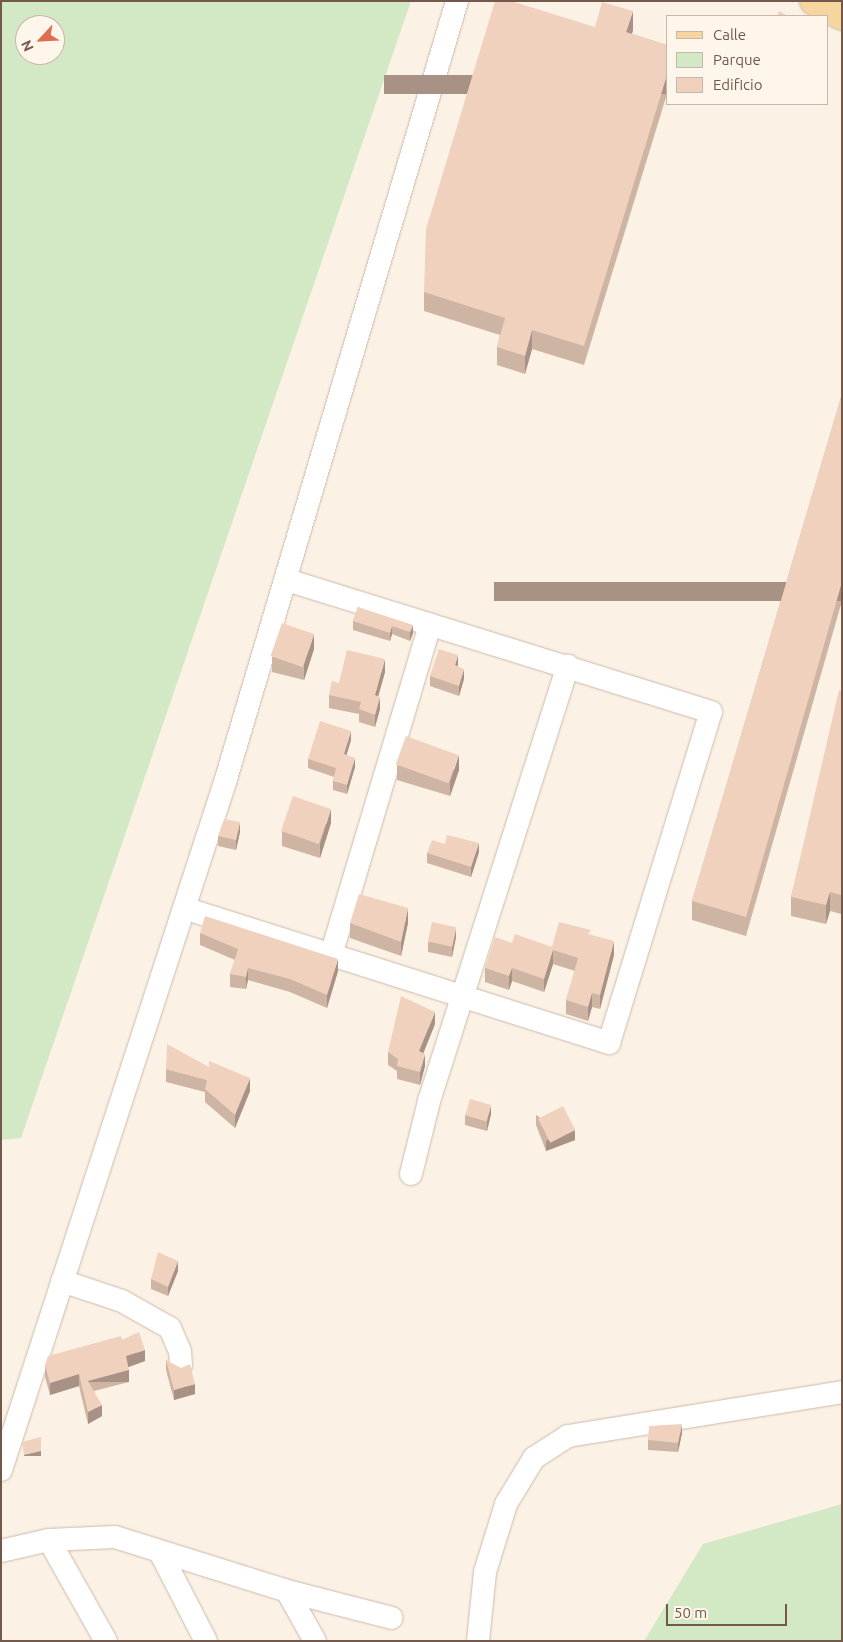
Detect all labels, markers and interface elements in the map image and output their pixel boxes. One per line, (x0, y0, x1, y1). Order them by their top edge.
north arrow (15, 15, 65, 65)
legend (666, 15, 828, 105)
text: Calle (713, 26, 746, 43)
text: N (18, 38, 37, 54)
text: Parque (713, 51, 761, 68)
text: Edificio (713, 76, 762, 93)
scale bar (668, 1594, 789, 1626)
text: 50 m (674, 1604, 707, 1621)

